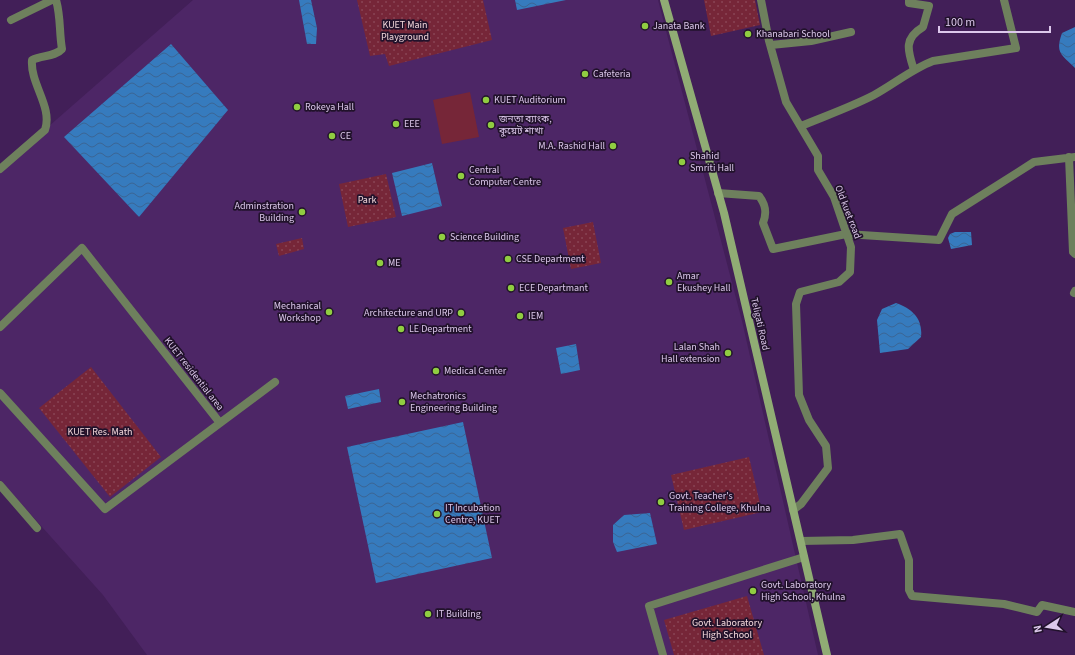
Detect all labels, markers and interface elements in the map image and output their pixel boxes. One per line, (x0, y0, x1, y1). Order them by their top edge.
scale bar (939, 8, 1050, 34)
text: 100 m (945, 14, 975, 31)
park label: KUET Main Playground (381, 18, 429, 44)
place label: Janata Bank (653, 19, 705, 33)
marker: Janata Bank (640, 21, 650, 31)
place label: Khanabari School (756, 27, 830, 41)
marker: Khanabari School (743, 29, 753, 39)
place label: Cafeteria (593, 67, 631, 81)
marker: Cafeteria (580, 69, 590, 79)
place label: KUET Auditorium (494, 93, 566, 107)
marker: KUET Auditorium (481, 95, 491, 105)
place label: Rokeya Hall (305, 100, 354, 114)
marker: Rokeya Hall (292, 102, 302, 112)
place label: জনতা ব্যাংক, কুয়েট শাখা (498, 112, 552, 138)
place label: EEE (404, 117, 420, 131)
marker: EEE (391, 119, 401, 129)
marker: জনতা ব্যাংক, কুয়েট শাখা (486, 120, 496, 130)
place label: CE (340, 129, 351, 143)
marker: CE (327, 131, 337, 141)
place label: M.A. Rashid Hall (538, 139, 605, 153)
marker: M.A. Rashid Hall (608, 141, 618, 151)
place label: Shahid Smriti Hall (690, 149, 735, 175)
marker: Shahid Smriti Hall (677, 157, 687, 167)
place label: Central Computer Centre (469, 163, 541, 189)
marker: Central Computer Centre (456, 171, 466, 181)
street label: Old kuet road (831, 183, 865, 241)
park label: Park (358, 193, 376, 207)
place label: Adminstration Building (235, 199, 294, 225)
marker: Adminstration Building (297, 207, 307, 217)
place label: Science Building (450, 230, 519, 244)
marker: Science Building (437, 232, 447, 242)
place label: CSE Department (516, 252, 585, 266)
marker: CSE Department (503, 254, 513, 264)
place label: ME (388, 256, 401, 270)
marker: ME (375, 258, 385, 268)
place label: Amar Ekushey Hall (677, 269, 731, 295)
marker: Amar Ekushey Hall (664, 277, 674, 287)
place label: ECE Departmant (519, 281, 588, 295)
marker: ECE Departmant (506, 283, 516, 293)
street label: Teligati Road (747, 296, 773, 352)
place label: Mechanical Workshop (274, 299, 321, 325)
place label: Architecture and URP (364, 306, 453, 320)
marker: Mechanical Workshop (324, 307, 334, 317)
marker: Architecture and URP (456, 308, 466, 318)
place label: IEM (528, 309, 543, 323)
marker: IEM (515, 311, 525, 321)
place label: LE Department (409, 322, 472, 336)
marker: LE Department (396, 324, 406, 334)
street label: KUET residential area (161, 334, 227, 414)
place label: Lalan Shah Hall extension (661, 340, 720, 366)
marker: Lalan Shah Hall extension (723, 348, 733, 358)
place label: Medical Center (444, 364, 507, 378)
marker: Medical Center (431, 366, 441, 376)
place label: Mechatronics Engineering Building (410, 389, 497, 415)
marker: Mechatronics Engineering Building (397, 397, 407, 407)
park label: KUET Res. Math (68, 425, 132, 439)
place label: Govt. Teacher's Training College, Khulna (669, 489, 770, 515)
marker: Govt. Teacher's Training College, Khulna (656, 497, 666, 507)
place label: IT Incubation Centre, KUET (445, 501, 501, 527)
marker: IT Incubation Centre, KUET (432, 509, 442, 519)
place label: Govt. Laboratory High School, Khulna (761, 578, 845, 604)
marker: Govt. Laboratory High School, Khulna (748, 586, 758, 596)
place label: IT Building (436, 607, 481, 621)
north arrow (1027, 607, 1067, 647)
marker: IT Building (423, 609, 433, 619)
park label: Govt. Laboratory High School (692, 616, 762, 642)
text: N (1030, 624, 1046, 634)

